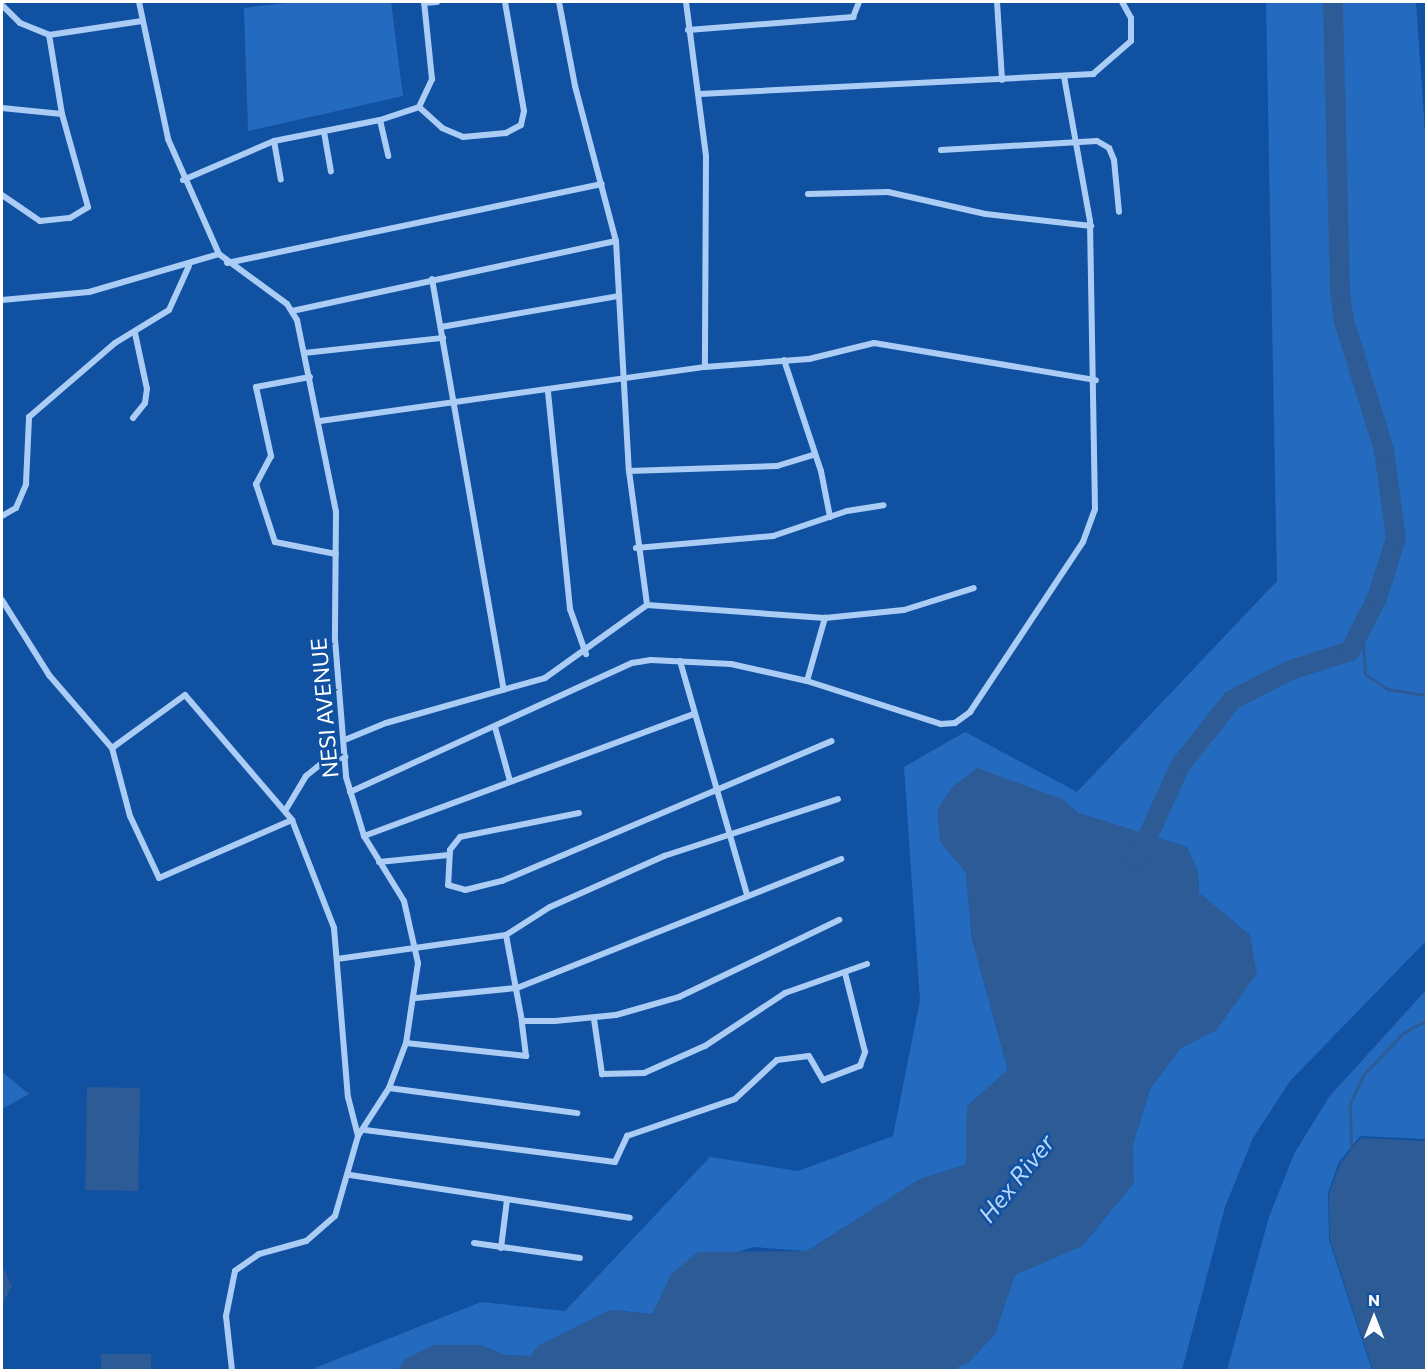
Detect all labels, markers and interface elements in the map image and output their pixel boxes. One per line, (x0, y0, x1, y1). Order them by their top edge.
street label: NESI AVENUE (305, 637, 343, 779)
water label: Hex River (972, 1128, 1060, 1228)
north arrow (1344, 1288, 1404, 1348)
text: N (1368, 1290, 1380, 1309)

